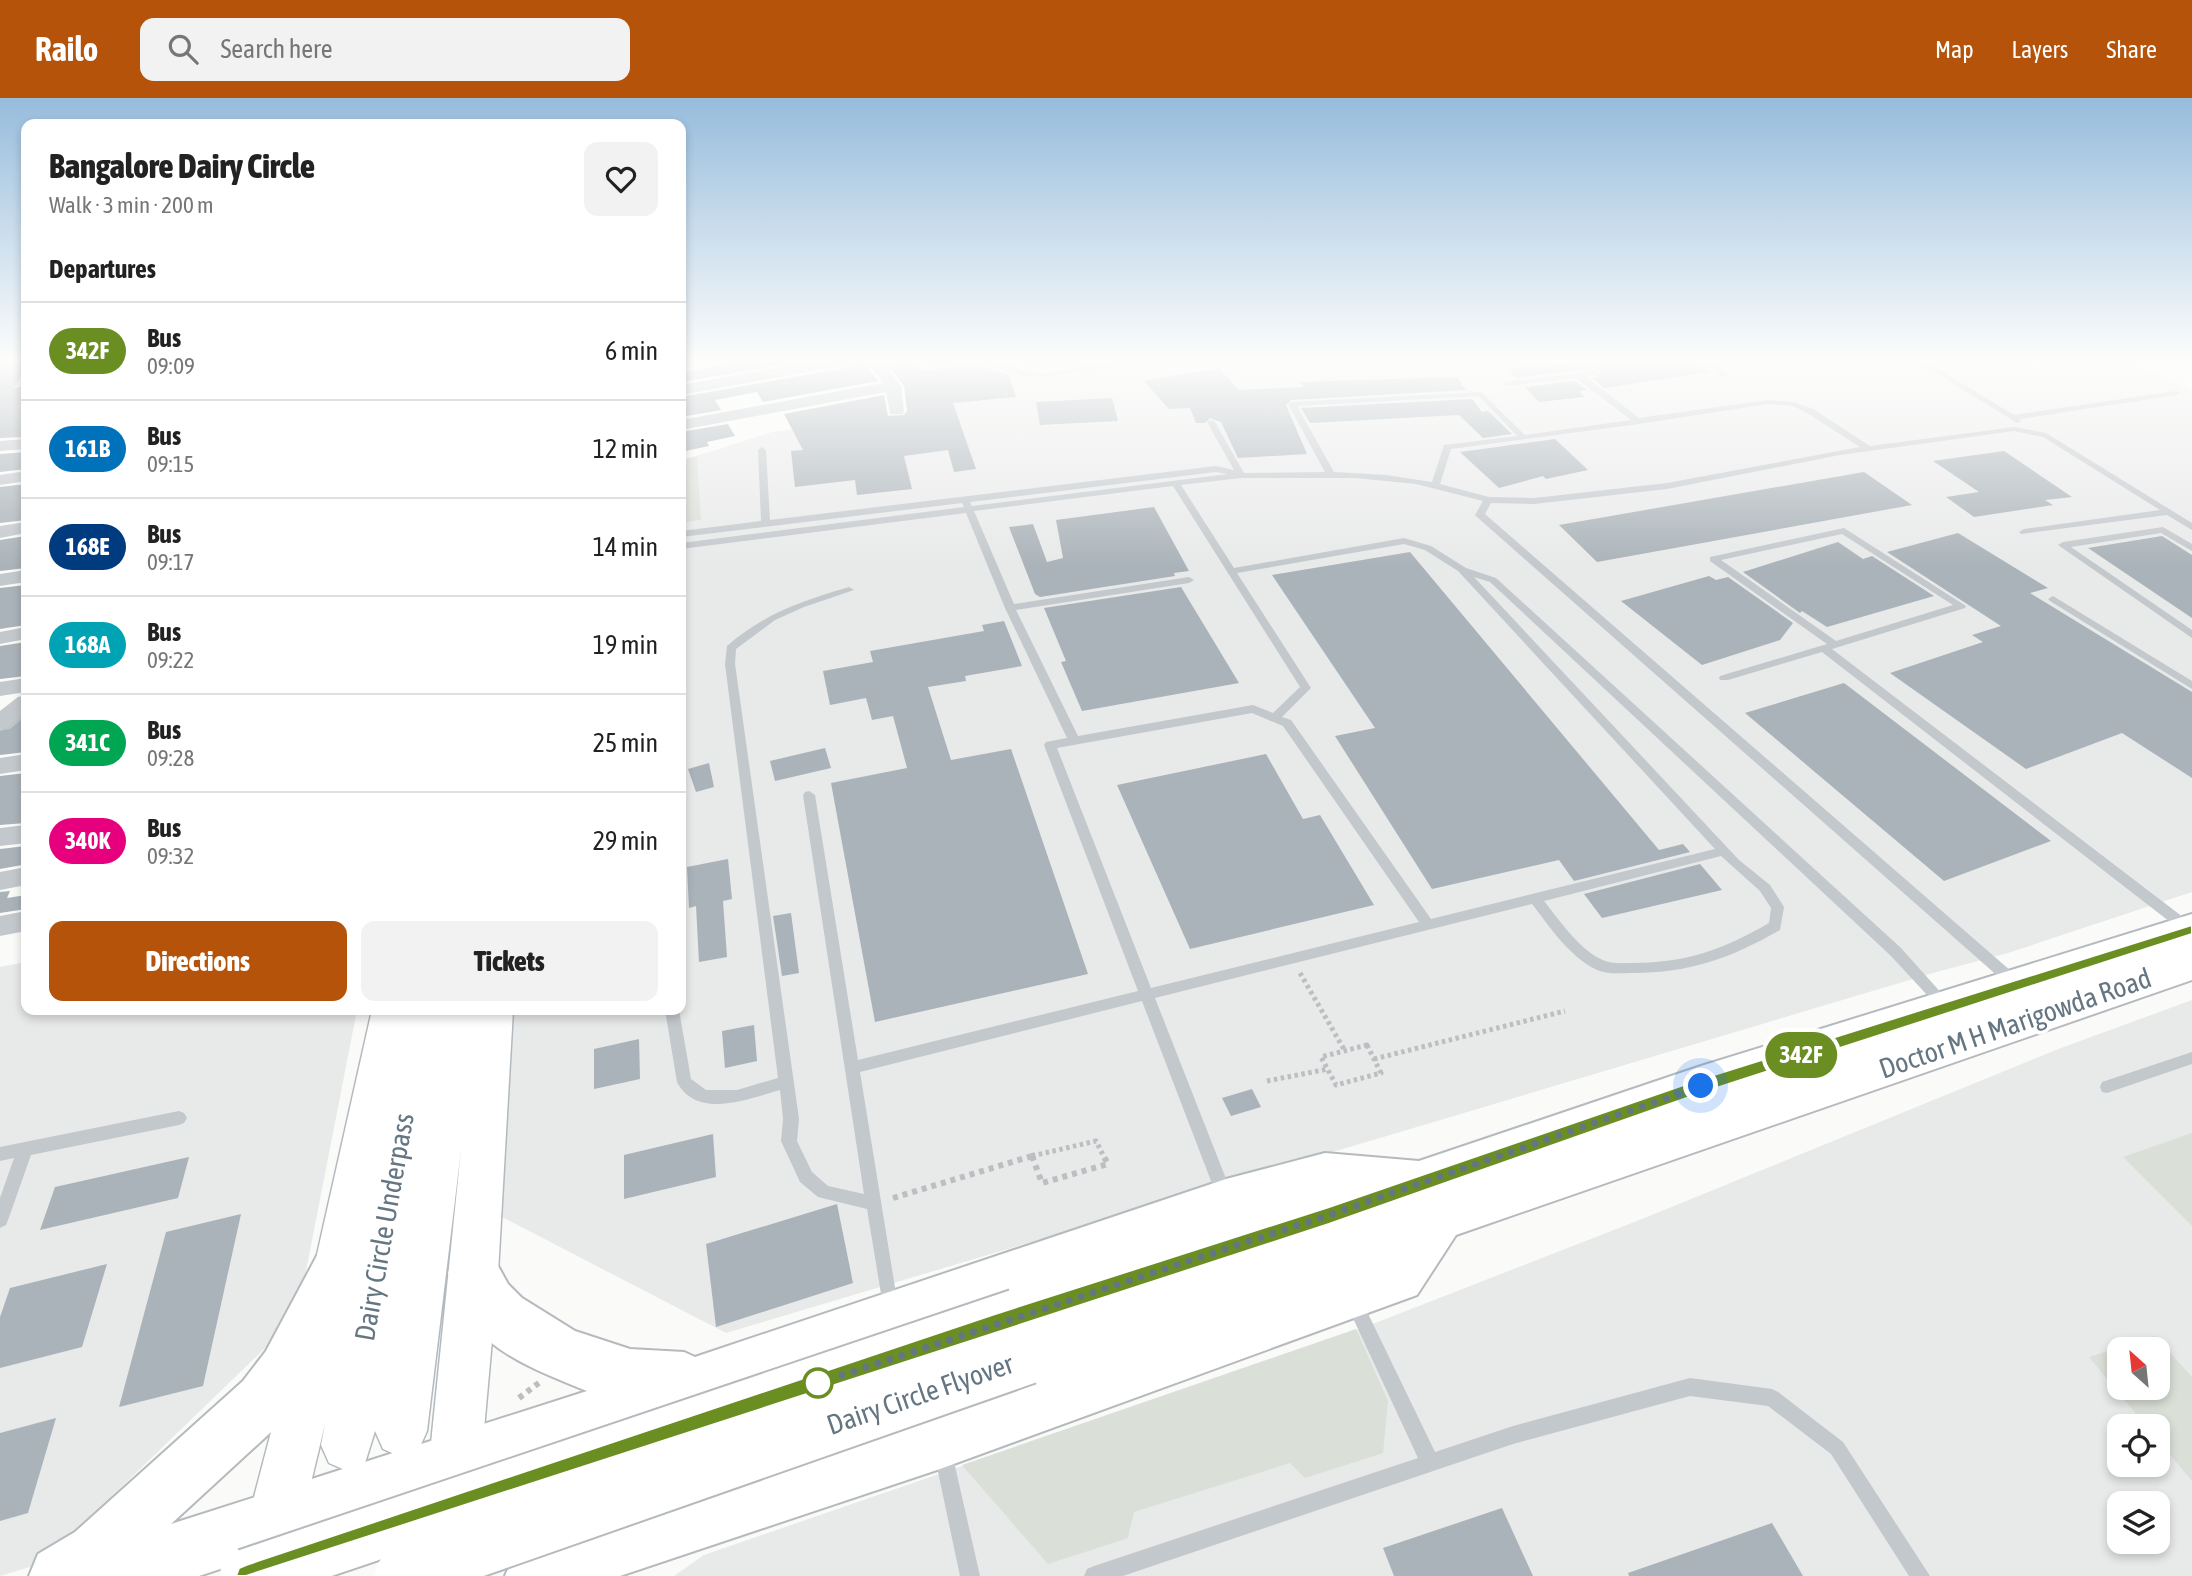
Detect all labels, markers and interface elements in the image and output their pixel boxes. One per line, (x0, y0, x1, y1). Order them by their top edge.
search box (140, 18, 630, 81)
text: Railo (35, 30, 98, 68)
icon: search (164, 30, 202, 68)
text: Search here (220, 34, 333, 64)
text: Map (1935, 36, 1974, 63)
text: Layers (2012, 36, 2068, 63)
text: Share (2106, 36, 2157, 63)
button: heart (584, 142, 658, 216)
text: Bangalore Dairy Circle (49, 147, 315, 185)
text: Walk · 3 min · 200 m (49, 192, 213, 218)
text: Departures (49, 254, 156, 284)
text: Bus (147, 323, 181, 353)
text: 6 min (605, 336, 658, 366)
text: 342F (66, 337, 109, 364)
text: 09:09 (147, 353, 195, 379)
text: Bus (147, 421, 181, 451)
text: 12 min (593, 434, 658, 464)
text: 161B (65, 435, 110, 462)
text: 09:15 (147, 451, 194, 477)
text: Bus (147, 519, 181, 549)
text: 14 min (593, 532, 658, 562)
text: 168E (65, 533, 110, 560)
text: 09:17 (147, 549, 194, 575)
text: Bus (147, 617, 181, 647)
text: 19 min (593, 630, 658, 660)
text: 168A (65, 631, 110, 658)
text: 09:22 (147, 647, 194, 673)
text: Bus (147, 715, 181, 745)
text: 25 min (593, 728, 658, 758)
text: 341C (65, 729, 110, 756)
text: 09:28 (147, 745, 194, 771)
text: Bus (147, 813, 181, 843)
text: 29 min (593, 826, 658, 856)
text: 340K (65, 827, 110, 854)
text: 09:32 (147, 843, 194, 869)
button: Directions (49, 921, 347, 1001)
button: Tickets (361, 921, 658, 1001)
street label: Doctor M H Marigowda Road (1875, 961, 2155, 1085)
line badge: 342F (1752, 1032, 1850, 1078)
text: 342F (1779, 1041, 1823, 1068)
your location (1683, 1068, 1718, 1103)
street label: Dairy Circle Underpass (348, 1111, 420, 1343)
north arrow (2107, 1337, 2170, 1400)
map controls (2107, 1337, 2170, 1554)
street label: Dairy Circle Flyover (823, 1347, 1018, 1441)
unlabelled marker (803, 1368, 833, 1398)
button: locate (2107, 1414, 2170, 1477)
button: layers (2107, 1491, 2170, 1554)

